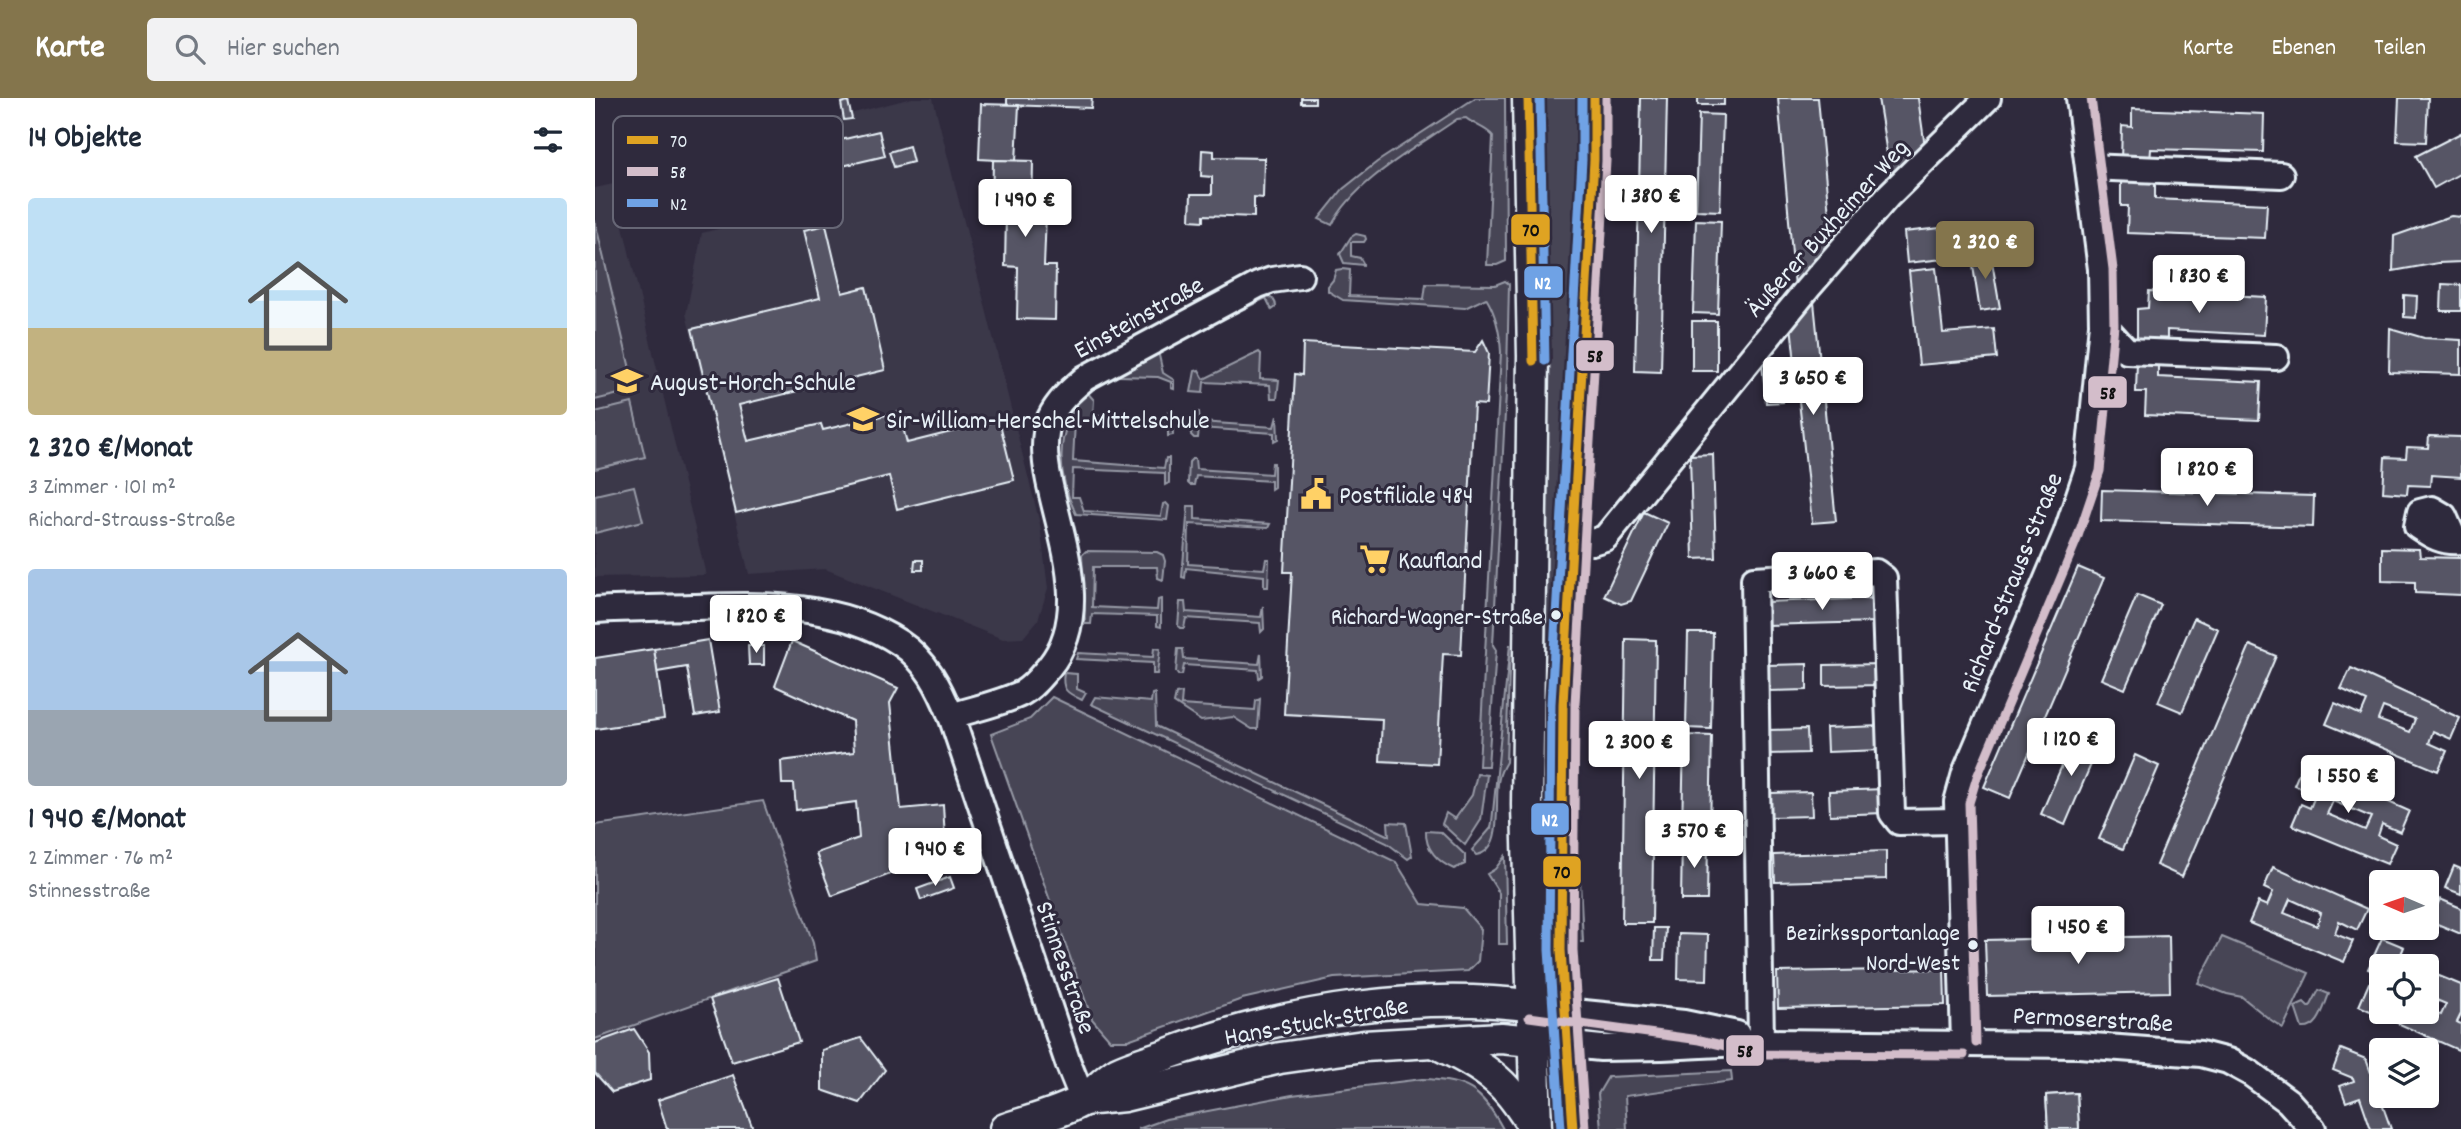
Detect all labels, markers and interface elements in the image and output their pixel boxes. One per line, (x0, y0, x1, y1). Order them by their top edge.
search box (147, 18, 637, 81)
text: Karte (35, 26, 105, 73)
icon: search (171, 30, 209, 68)
text: Hier suchen (227, 31, 340, 68)
text: Karte (2183, 32, 2233, 66)
text: Ebenen (2271, 32, 2336, 66)
text: Teilen (2374, 32, 2426, 66)
legend (613, 116, 843, 228)
text: 14 Objekte (28, 119, 142, 162)
icon: filters (529, 121, 567, 159)
text: 70 (670, 130, 688, 157)
street label: Äußerer Buxheimer Weg (1738, 132, 1919, 327)
text: 58 (670, 161, 686, 188)
pin: 1 380 € (1586, 176, 1716, 235)
pin: 1 490 € (960, 180, 1090, 239)
text: 1 380 € (1621, 181, 1681, 214)
text: 1 490 € (994, 185, 1056, 218)
text: N2 (670, 193, 688, 220)
line badge: 70 (1510, 213, 1551, 246)
text: 70 (1522, 219, 1540, 246)
pin: 2 320 € (1920, 222, 2050, 281)
text: 2 320 € (1952, 227, 2018, 260)
icon: home (235, 243, 361, 369)
pin: 1 830 € (2134, 256, 2264, 315)
text: 1 830 € (2169, 261, 2229, 294)
line badge: N2 (1523, 265, 1564, 299)
street label: Einsteinstraße (1068, 268, 1211, 370)
text: N2 (1534, 272, 1552, 299)
line badge: 58 (1575, 339, 1615, 372)
text: 58 (1587, 345, 1604, 372)
pin: 3 650 € (1748, 358, 1878, 417)
text: 3 650 € (1779, 363, 1847, 396)
school or university icon: August-Horch-Schule (610, 364, 644, 398)
place label: August-Horch-Schule (650, 366, 856, 403)
line badge: 58 (2087, 375, 2128, 409)
text: 58 (2100, 382, 2117, 409)
school or university icon: Sir-William-Herschel-Mittelschule (846, 402, 880, 436)
place label: Sir-William-Herschel-Mittelschule (886, 404, 1210, 441)
text: 2 320 €/Monat (28, 429, 193, 472)
pin: 1 820 € (2142, 448, 2272, 508)
text: 1 820 € (2177, 454, 2237, 487)
street label: Richard-Strauss-Straße (1952, 468, 2074, 699)
text: 3 Zimmer · 101 m² (28, 472, 176, 505)
public building icon: Postfiliale 484 (1299, 477, 1333, 511)
place label: Postfiliale 484 (1339, 479, 1474, 516)
text: Richard-Strauss-Straße (28, 505, 235, 538)
supermarket icon: Kaufland (1358, 542, 1392, 576)
place label: Kaufland (1398, 544, 1483, 581)
pin: 3 660 € (1757, 552, 1887, 612)
text: 3 660 € (1788, 558, 1856, 591)
pin: 1 820 € (691, 596, 821, 655)
text: 1 820 € (726, 601, 786, 634)
place label: Richard-Wagner-Straße (1331, 602, 1543, 636)
marker: Richard-Wagner-Straße (1549, 608, 1563, 622)
icon: home (235, 614, 361, 740)
pin: 1 120 € (2006, 718, 2136, 778)
pin: 2 300 € (1574, 722, 1704, 781)
text: 1 120 € (2043, 724, 2099, 757)
text: 2 300 € (1605, 727, 1673, 760)
pin: 1 550 € (2283, 756, 2413, 815)
text: 1 550 € (2317, 761, 2379, 794)
text: 1 940 €/Monat (28, 800, 186, 843)
line badge: N2 (1530, 802, 1570, 836)
text: N2 (1541, 809, 1559, 836)
pin: 3 570 € (1629, 810, 1759, 870)
text: 3 570 € (1661, 816, 1727, 849)
pin: 1 940 € (870, 828, 1000, 888)
text: 1 940 € (904, 834, 966, 867)
text: 2 Zimmer · 76 m² (28, 843, 173, 876)
line badge: 70 (1542, 855, 1582, 888)
text: 70 (1553, 861, 1571, 888)
north arrow (2369, 870, 2439, 940)
map controls (2369, 870, 2439, 1108)
text: Stinnesstraße (28, 876, 150, 909)
street label: Stinnesstraße (1024, 897, 1104, 1040)
pin: 1 450 € (2013, 906, 2143, 966)
text: 1 450 € (2047, 912, 2109, 945)
place label: Bezirkssportanlage Nord-West (1786, 918, 1960, 982)
marker: Bezirkssportanlage Nord-West (1966, 938, 1980, 952)
button: locate (2369, 954, 2439, 1024)
street label: Hans-Stuck-Straße (1222, 989, 1412, 1058)
street label: Permoserstraße (2012, 999, 2174, 1044)
line badge: 58 (1725, 1034, 1765, 1067)
button: layers (2369, 1038, 2439, 1108)
text: 58 (1737, 1040, 1754, 1067)

